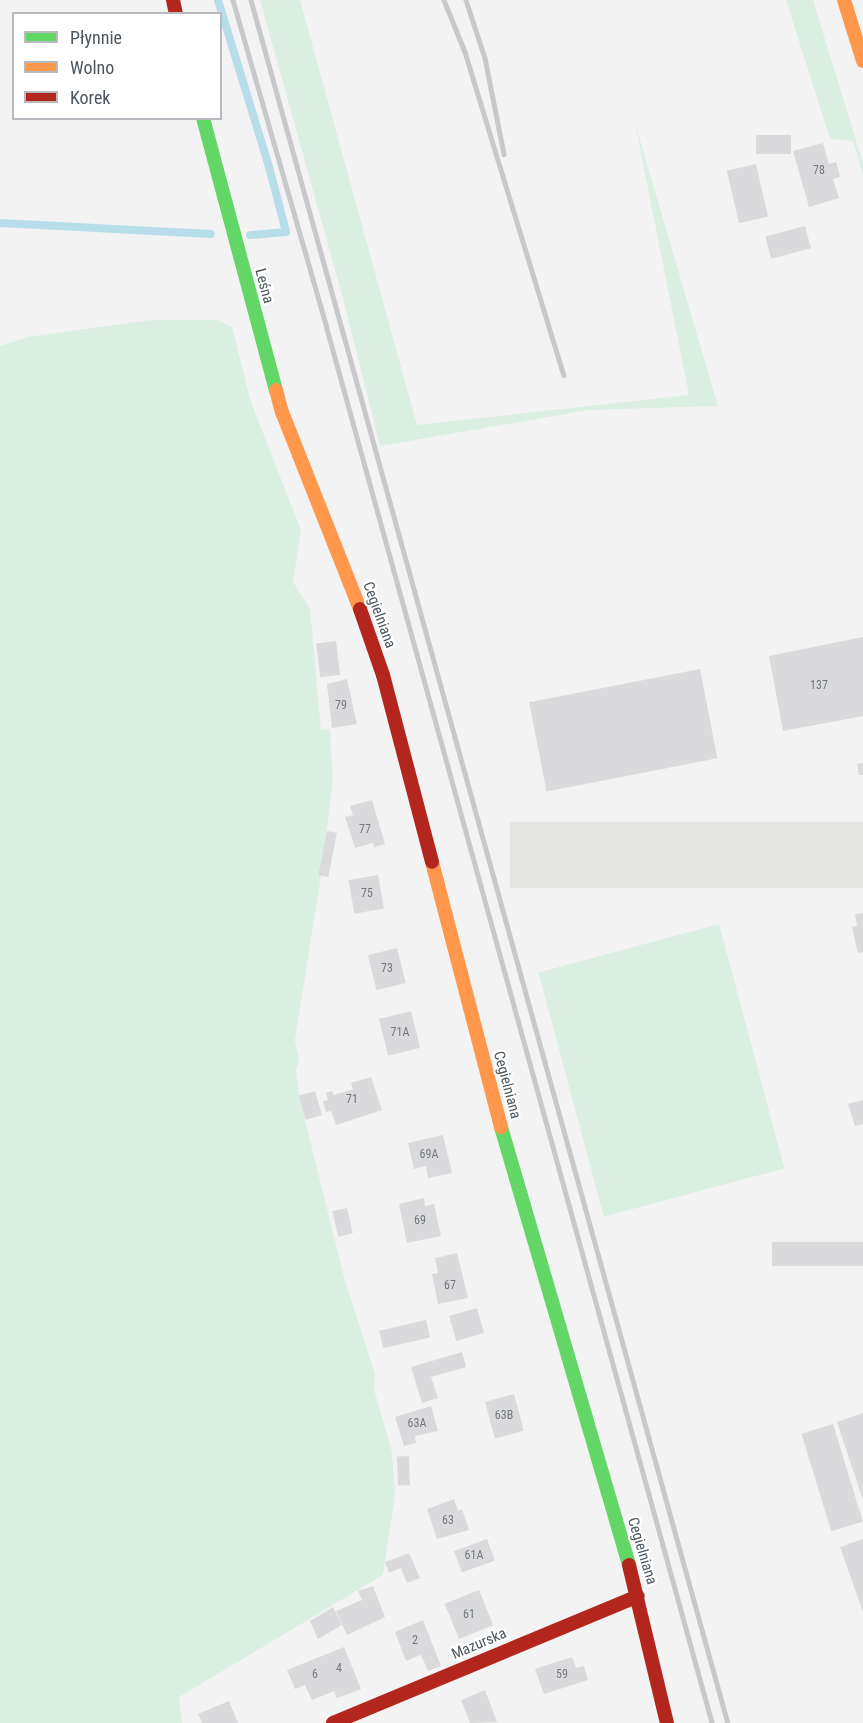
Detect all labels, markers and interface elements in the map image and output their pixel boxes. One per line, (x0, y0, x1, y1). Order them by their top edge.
legend (12, 12, 222, 120)
text: Płynnie (70, 27, 122, 48)
text: Wolno (70, 57, 114, 78)
text: Korek (70, 87, 110, 108)
house number: 78 (813, 164, 825, 178)
street label: Leśna (251, 267, 277, 305)
street label: Cegielniana (359, 579, 399, 651)
house number: 137 (810, 679, 828, 693)
house number: 79 (335, 699, 347, 713)
house number: 77 (359, 823, 371, 837)
house number: 75 (361, 887, 373, 901)
house number: 73 (381, 962, 393, 976)
house number: 71A (391, 1026, 409, 1040)
street label: Cegielniana (489, 1049, 525, 1121)
house number: 71 (346, 1093, 358, 1107)
house number: 69A (420, 1148, 438, 1162)
house number: 69 (414, 1214, 426, 1228)
house number: 67 (444, 1279, 456, 1293)
house number: 63B (495, 1409, 513, 1423)
house number: 63A (408, 1417, 426, 1431)
house number: 63 (442, 1514, 454, 1528)
street label: Cegielniana (623, 1515, 661, 1587)
house number: 61A (465, 1549, 483, 1563)
house number: 61 (463, 1608, 475, 1622)
street label: Mazurska (449, 1624, 509, 1664)
house number: 2 (412, 1634, 418, 1648)
house number: 4 (336, 1662, 342, 1676)
house number: 6 (312, 1668, 318, 1682)
house number: 59 (556, 1668, 568, 1682)

